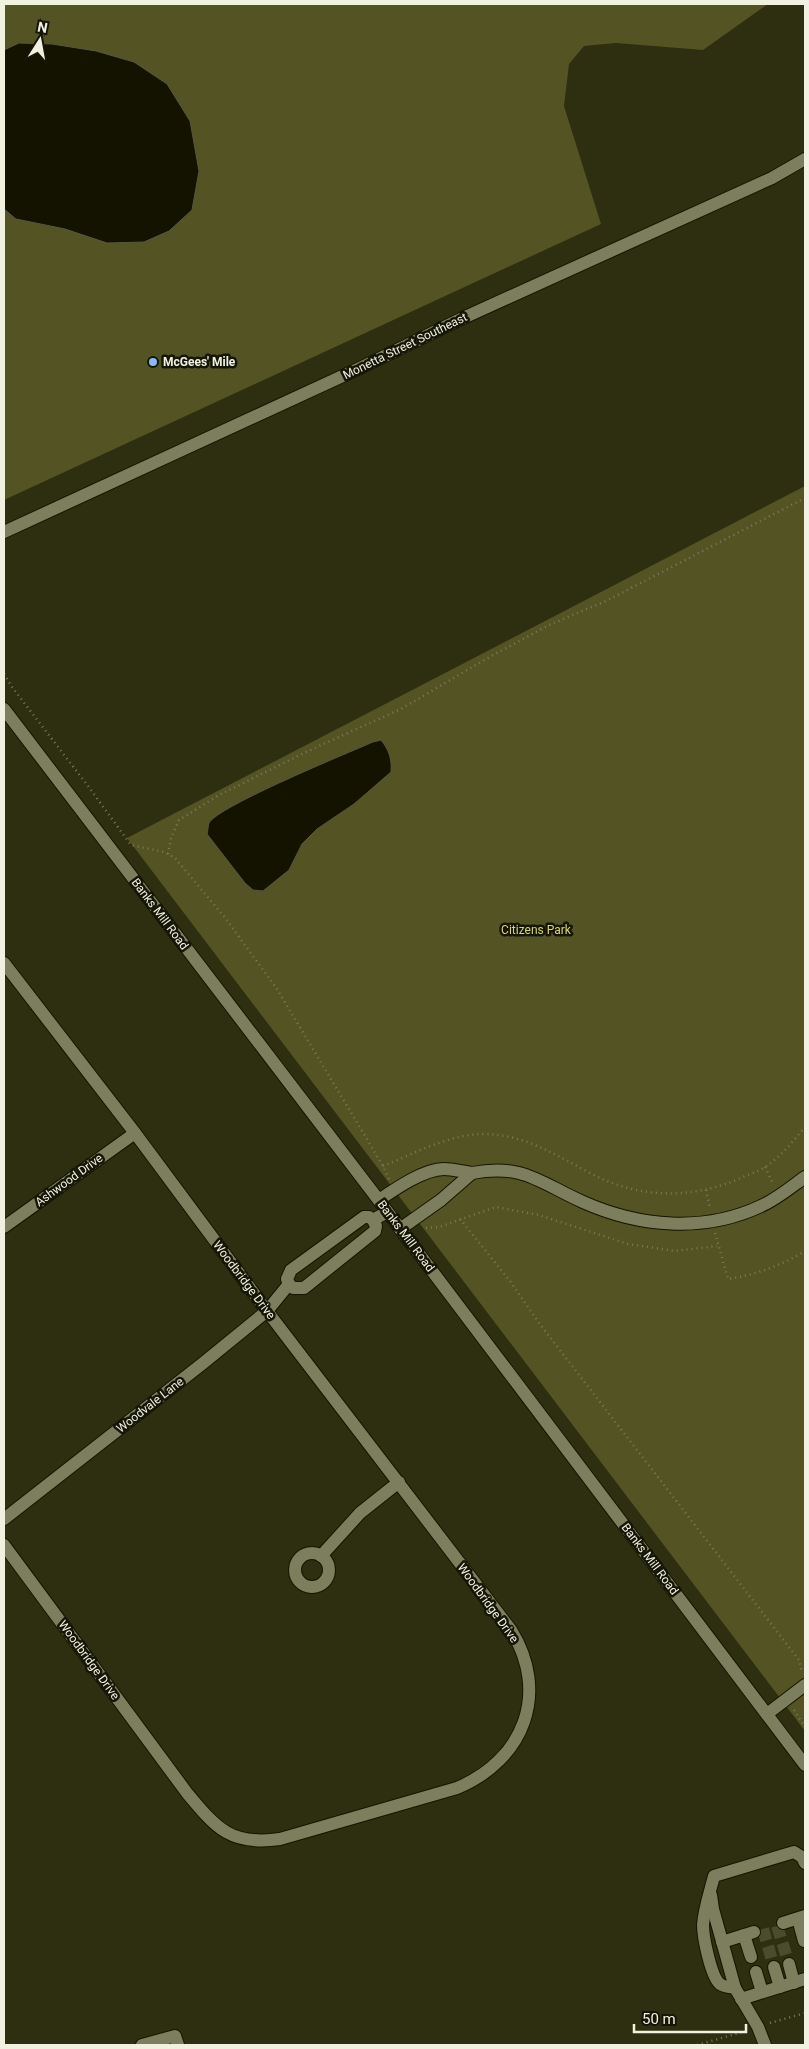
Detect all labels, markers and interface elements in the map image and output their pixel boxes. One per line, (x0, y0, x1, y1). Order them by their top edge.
north arrow (15, 15, 65, 65)
text: N (36, 18, 49, 36)
street label: Monetta Street Southeast (341, 310, 469, 382)
place label: McGees' Mile (163, 355, 236, 369)
marker: McGees' Mile (147, 356, 159, 368)
street label: Banks Mill Road (129, 876, 191, 952)
park label: Citizens Park (501, 923, 572, 937)
street label: Ashwood Drive (33, 1151, 105, 1209)
street label: Banks Mill Road (375, 1198, 437, 1274)
street label: Woodbridge Drive (210, 1238, 278, 1322)
street label: Woodvale Lane (114, 1374, 186, 1436)
street label: Banks Mill Road (619, 1521, 681, 1597)
street label: Woodbridge Drive (455, 1561, 521, 1645)
street label: Woodbridge Drive (56, 1618, 122, 1702)
scale bar (634, 2002, 746, 2034)
text: 50 m (642, 2010, 676, 2028)

